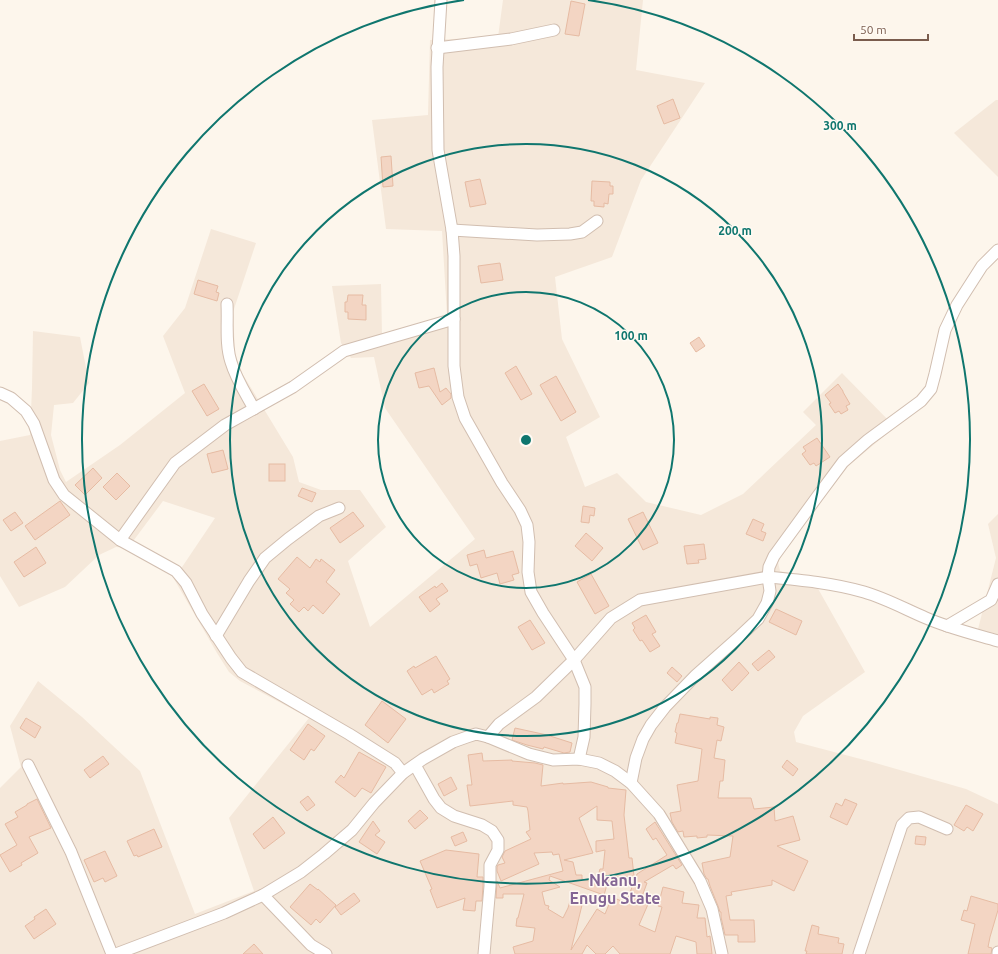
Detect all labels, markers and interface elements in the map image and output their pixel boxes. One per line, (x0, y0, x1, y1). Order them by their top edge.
scale bar (854, 16, 928, 42)
text: 50 m (860, 23, 887, 36)
text: 300 m (823, 119, 857, 132)
text: 200 m (718, 224, 752, 237)
text: 100 m (614, 329, 648, 342)
centre of rings (519, 433, 533, 447)
district label: Nkanu, Enugu State (569, 871, 661, 907)

